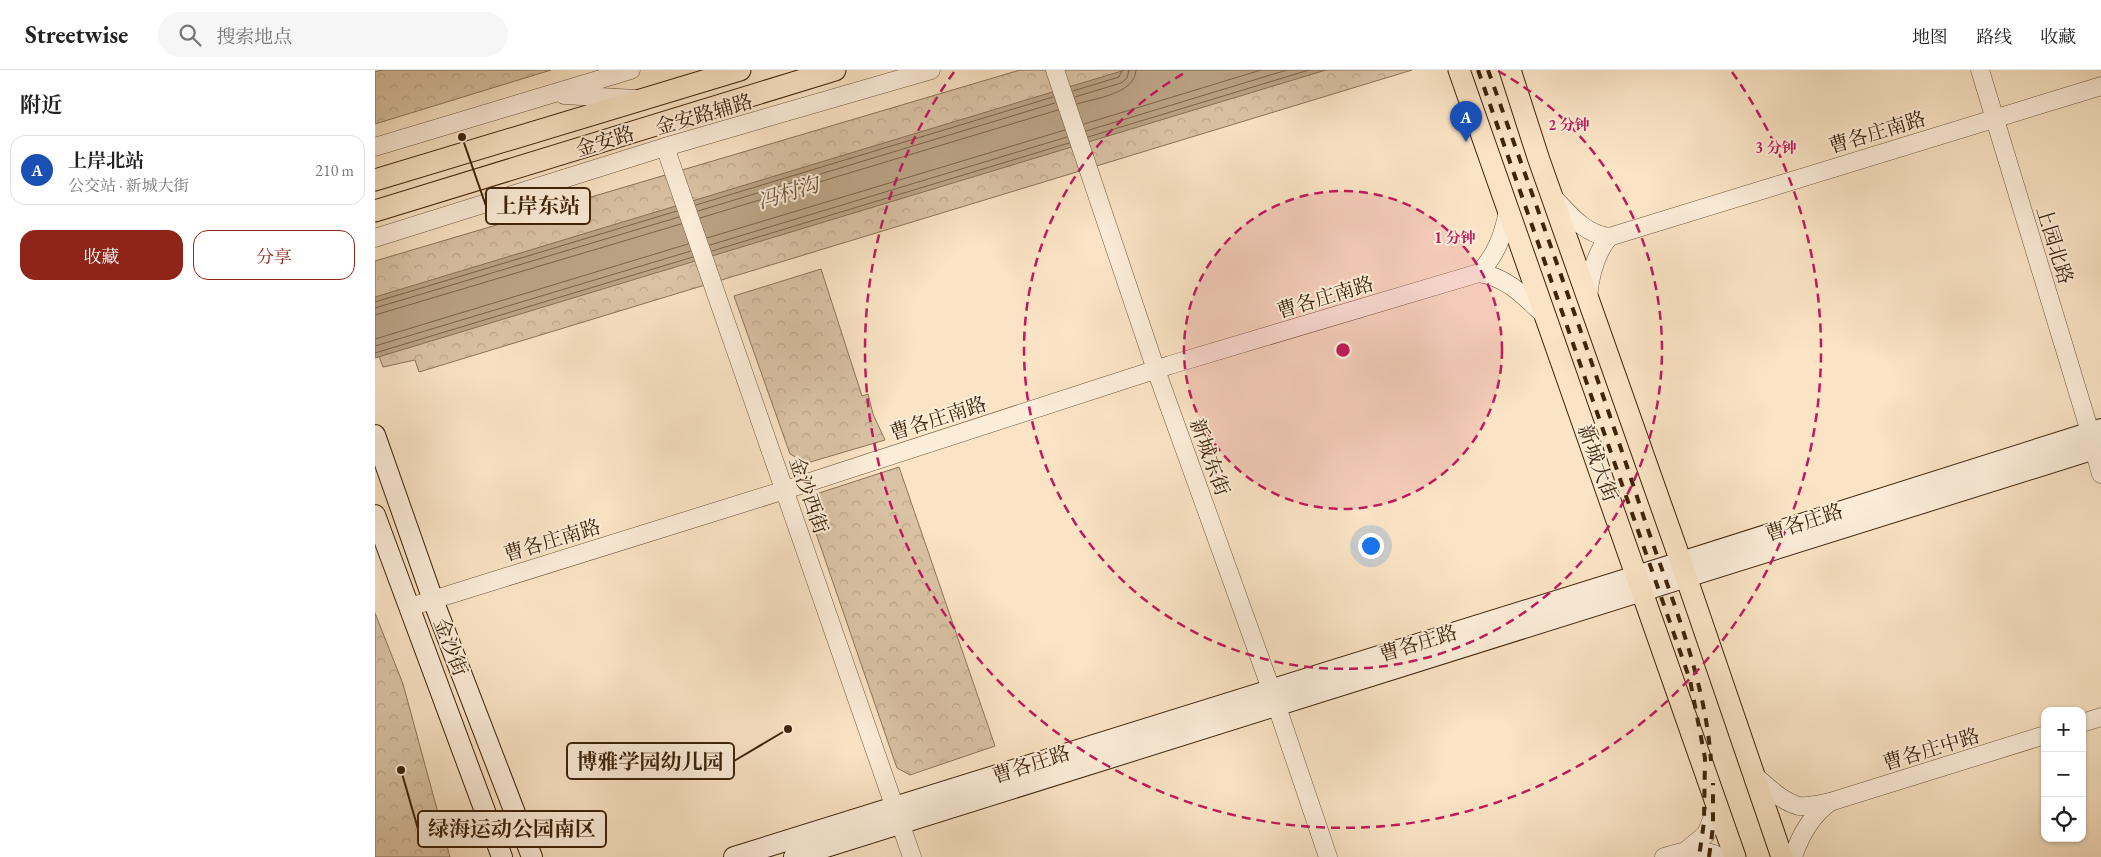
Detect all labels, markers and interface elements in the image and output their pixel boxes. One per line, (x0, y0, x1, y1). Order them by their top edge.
search box (158, 12, 508, 57)
text: Streetwise (25, 19, 128, 50)
icon: search (176, 21, 204, 49)
text: 搜索地点 (216, 24, 292, 49)
text: 地图 (1912, 25, 1948, 48)
text: 路线 (1976, 25, 2012, 48)
text: 收藏 (2040, 25, 2076, 48)
street label: 金安路辅路 (652, 88, 756, 140)
text: 附近 (20, 91, 62, 118)
pin: A (1450, 101, 1482, 142)
street label: 曹各庄南路 (1825, 105, 1929, 159)
text: 2 分钟 (1548, 115, 1590, 134)
street label: 金安路 (573, 120, 637, 162)
text: 3 分钟 (1755, 138, 1797, 157)
text: 上岸北站 (68, 148, 144, 173)
text: A (31, 160, 43, 181)
text: 210 m (315, 160, 354, 181)
water label: 冯村沟 (754, 170, 825, 215)
text: 公交站 · 新城大街 (68, 175, 190, 196)
callout: 上岸东站 (486, 188, 590, 224)
text: 上岸东站 (496, 192, 580, 219)
street label: 上园北路 (2031, 203, 2079, 287)
text: 1 分钟 (1434, 228, 1476, 247)
button: 收藏 (20, 230, 183, 280)
button: 分享 (193, 230, 355, 280)
street label: 曹各庄南路 (1273, 270, 1377, 324)
centre of rings (1334, 341, 1352, 359)
street label: 曹各庄南路 (886, 390, 990, 446)
street label: 新城东街 (1184, 415, 1236, 499)
street label: 新城大街 (1572, 421, 1624, 505)
street label: 金沙西街 (784, 453, 834, 537)
street label: 曹各庄路 (1762, 497, 1846, 547)
street label: 曹各庄南路 (500, 513, 604, 567)
your location (1358, 533, 1384, 559)
street label: 金沙街 (428, 614, 474, 680)
street label: 曹各庄路 (1376, 619, 1460, 667)
map controls (2041, 707, 2086, 842)
button: + (2041, 707, 2086, 752)
street label: 曹各庄中路 (1879, 722, 1983, 776)
street label: 曹各庄路 (989, 739, 1073, 789)
callout: 博雅学园幼儿园 (567, 743, 734, 779)
text: 博雅学园幼儿园 (577, 748, 724, 775)
button: − (2041, 752, 2086, 797)
button: locate (2041, 797, 2086, 842)
callout: 绿海运动公园南区 (418, 811, 606, 847)
text: 绿海运动公园南区 (428, 815, 596, 842)

